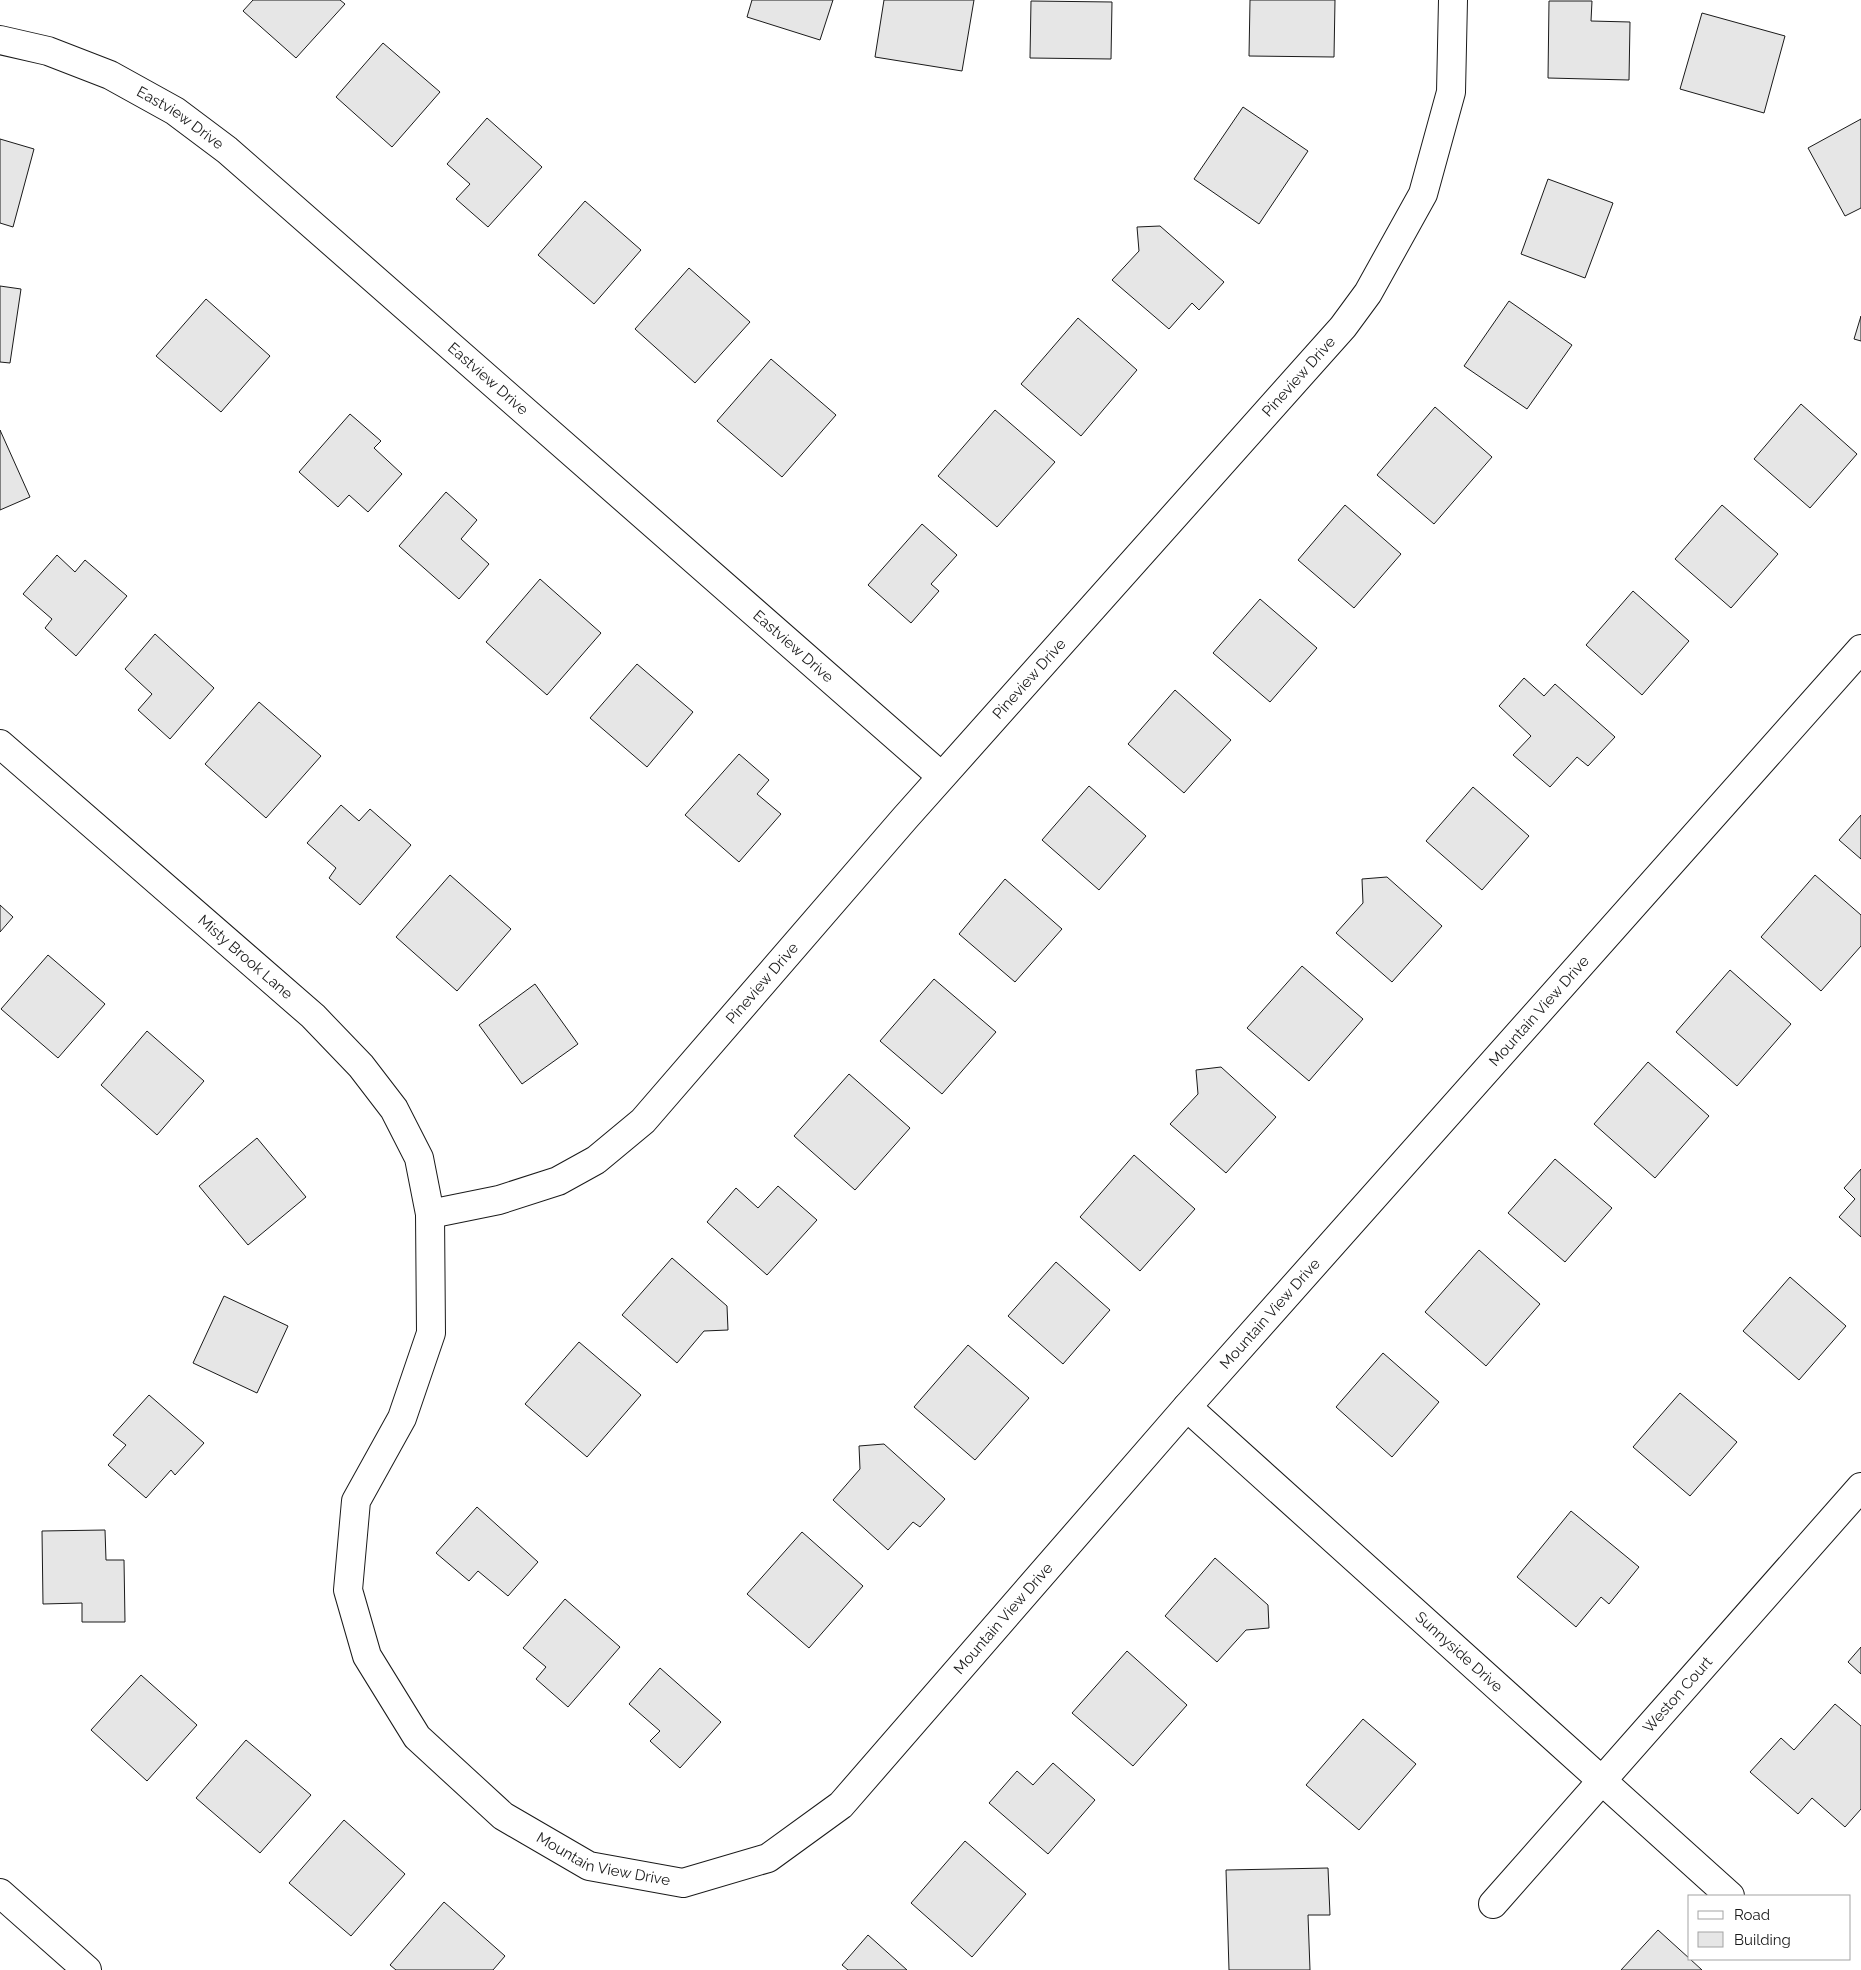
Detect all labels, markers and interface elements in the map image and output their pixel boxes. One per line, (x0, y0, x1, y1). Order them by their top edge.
street label: Eastview Drive (133, 83, 227, 153)
street label: Pineview Drive (1258, 333, 1339, 420)
street label: Eastview Drive (444, 339, 532, 419)
street label: Eastview Drive (749, 606, 837, 687)
street label: Pineview Drive (989, 635, 1070, 723)
street label: Misty Brook Lane (194, 911, 296, 1003)
street label: Pineview Drive (722, 939, 802, 1027)
street label: Mountain View Drive (1485, 952, 1593, 1070)
street label: Mountain View Drive (1216, 1255, 1324, 1373)
street label: Mountain View Drive (950, 1559, 1057, 1678)
street label: Sunnyside Drive (1411, 1608, 1507, 1696)
street label: Weston Court (1639, 1653, 1716, 1737)
street label: Mountain View Drive (533, 1828, 672, 1890)
legend (1688, 1895, 1851, 1960)
text: Road (1734, 1906, 1770, 1924)
text: Building (1734, 1931, 1791, 1949)

